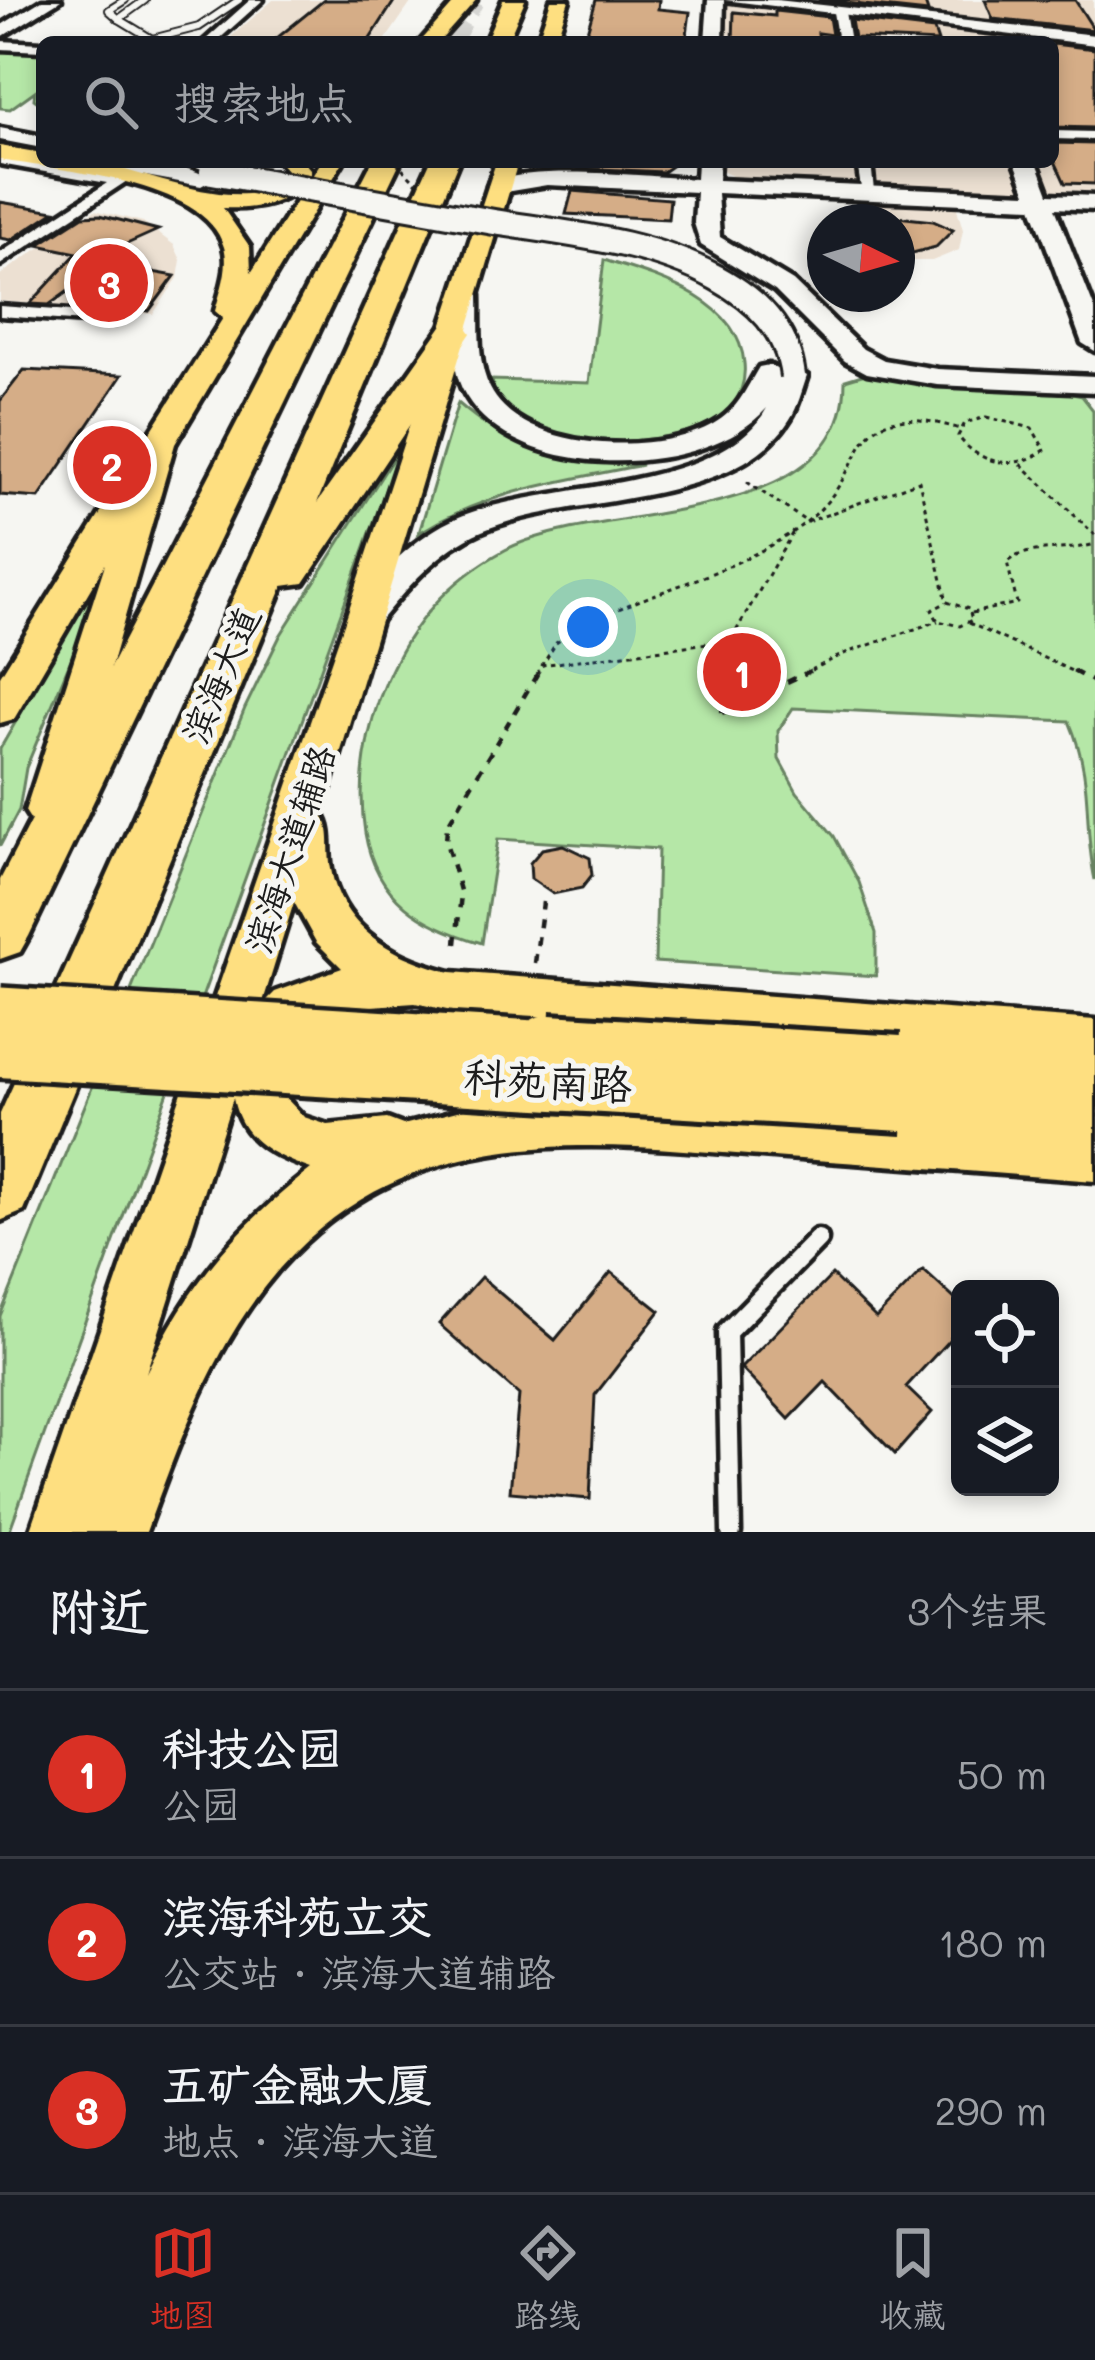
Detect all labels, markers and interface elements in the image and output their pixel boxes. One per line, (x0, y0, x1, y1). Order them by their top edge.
search box (36, 36, 1059, 168)
icon: search (78, 69, 144, 135)
text: 搜索地点 (174, 72, 354, 130)
north arrow (807, 204, 915, 312)
pin: 3 (70, 238, 148, 328)
pin: 2 (73, 420, 151, 510)
your location (558, 597, 618, 657)
street label: 滨海大道 (170, 599, 269, 750)
pin: 1 (703, 627, 781, 717)
street label: 滨海大道辅路 (233, 739, 344, 959)
street label: 科苑南路 (463, 1048, 633, 1111)
map controls (951, 1280, 1059, 1496)
button: locate (951, 1280, 1059, 1388)
button: layers (951, 1388, 1059, 1496)
text: 附近 (48, 1576, 150, 1643)
text: 3个结果 (907, 1584, 1047, 1635)
text: 科技公园 (162, 1718, 342, 1776)
text: 1 (78, 1748, 96, 1799)
text: 50 m (957, 1748, 1047, 1799)
text: 公园 (162, 1778, 240, 1829)
text: 滨海科苑立交 (162, 1886, 432, 1944)
text: 2 (76, 1916, 98, 1967)
text: 180 m (938, 1916, 1047, 1967)
text: 公交站 · 滨海大道辅路 (162, 1946, 555, 1997)
text: 五矿金融大厦 (162, 2054, 432, 2112)
text: 3 (75, 2084, 99, 2135)
text: 290 m (935, 2084, 1047, 2135)
text: 地点 · 滨海大道 (162, 2114, 438, 2165)
tab: 地图 (150, 2220, 216, 2336)
tab: 路线 (515, 2220, 581, 2336)
tab: 收藏 (880, 2220, 946, 2336)

